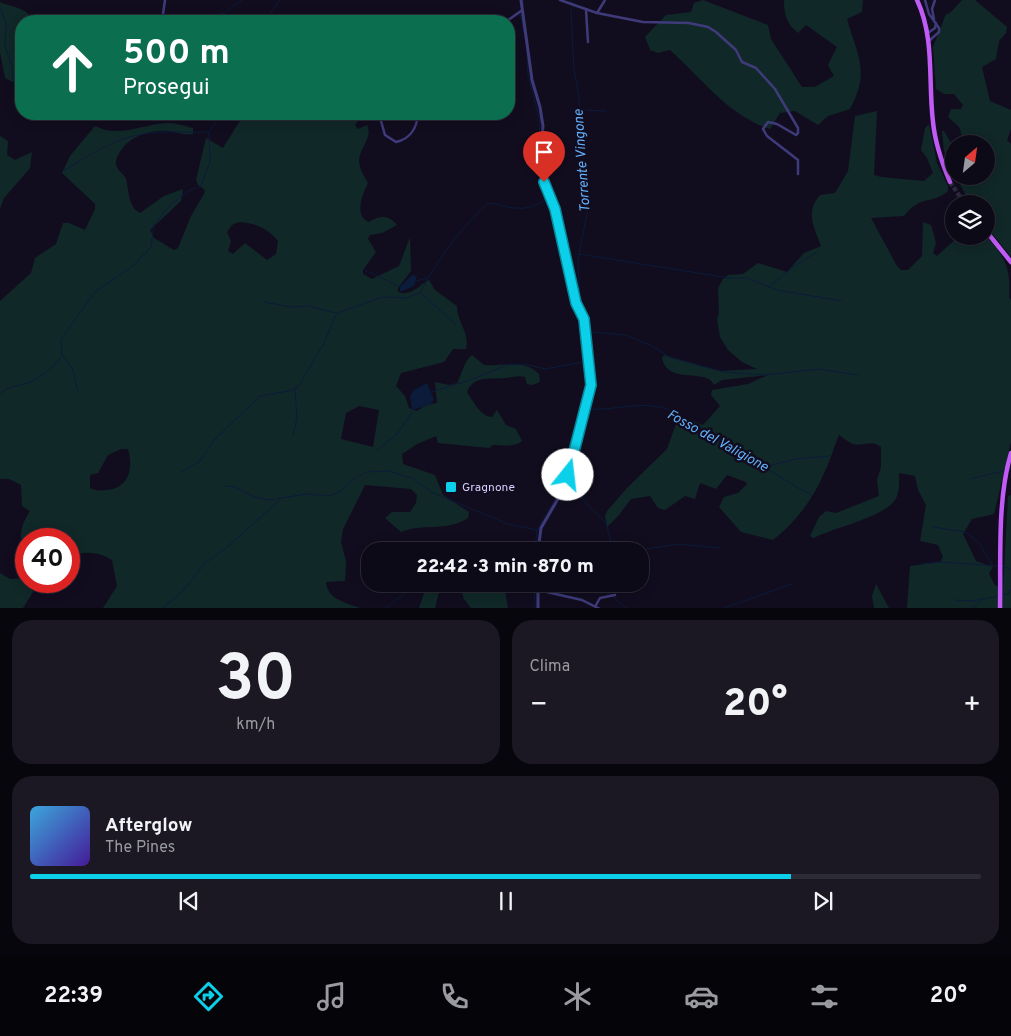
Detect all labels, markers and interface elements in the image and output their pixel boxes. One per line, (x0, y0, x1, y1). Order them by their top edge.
text: 500 m (123, 32, 230, 76)
icon: ahead (40, 35, 105, 100)
text: Prosegui (123, 75, 210, 102)
water label: Torrente Vingone (570, 108, 595, 213)
pin (523, 131, 565, 182)
north arrow (945, 135, 995, 185)
map controls (945, 135, 995, 245)
icon: arrive (530, 138, 558, 166)
button: layers (945, 195, 995, 245)
water label: Fosso del Valigione (664, 406, 772, 477)
position arrow (541, 448, 593, 500)
marker: Gragnone (444, 480, 458, 494)
place label: Gragnone (462, 480, 515, 496)
speed limit sign: 40 (15, 528, 80, 593)
text: 22:42 · 3 min · 870 m (416, 555, 594, 579)
text: 30 (215, 641, 296, 723)
text: Clima (530, 657, 570, 677)
text: 20° (723, 681, 787, 730)
text: − (530, 688, 548, 724)
text: + (963, 688, 981, 724)
text: km/h (236, 715, 275, 735)
text: Afterglow (105, 814, 193, 838)
text: The Pines (105, 838, 175, 858)
icon: previous (175, 887, 203, 915)
icon: pause (492, 887, 520, 915)
icon: next (809, 887, 837, 915)
icon: directions (191, 979, 226, 1014)
icon: music (314, 979, 349, 1014)
icon: phone (437, 979, 472, 1014)
icon: climate (560, 979, 595, 1014)
icon: car (684, 979, 719, 1014)
icon: filters (807, 979, 842, 1014)
text: 22:39 (44, 983, 103, 1010)
text: 20° (930, 983, 967, 1010)

